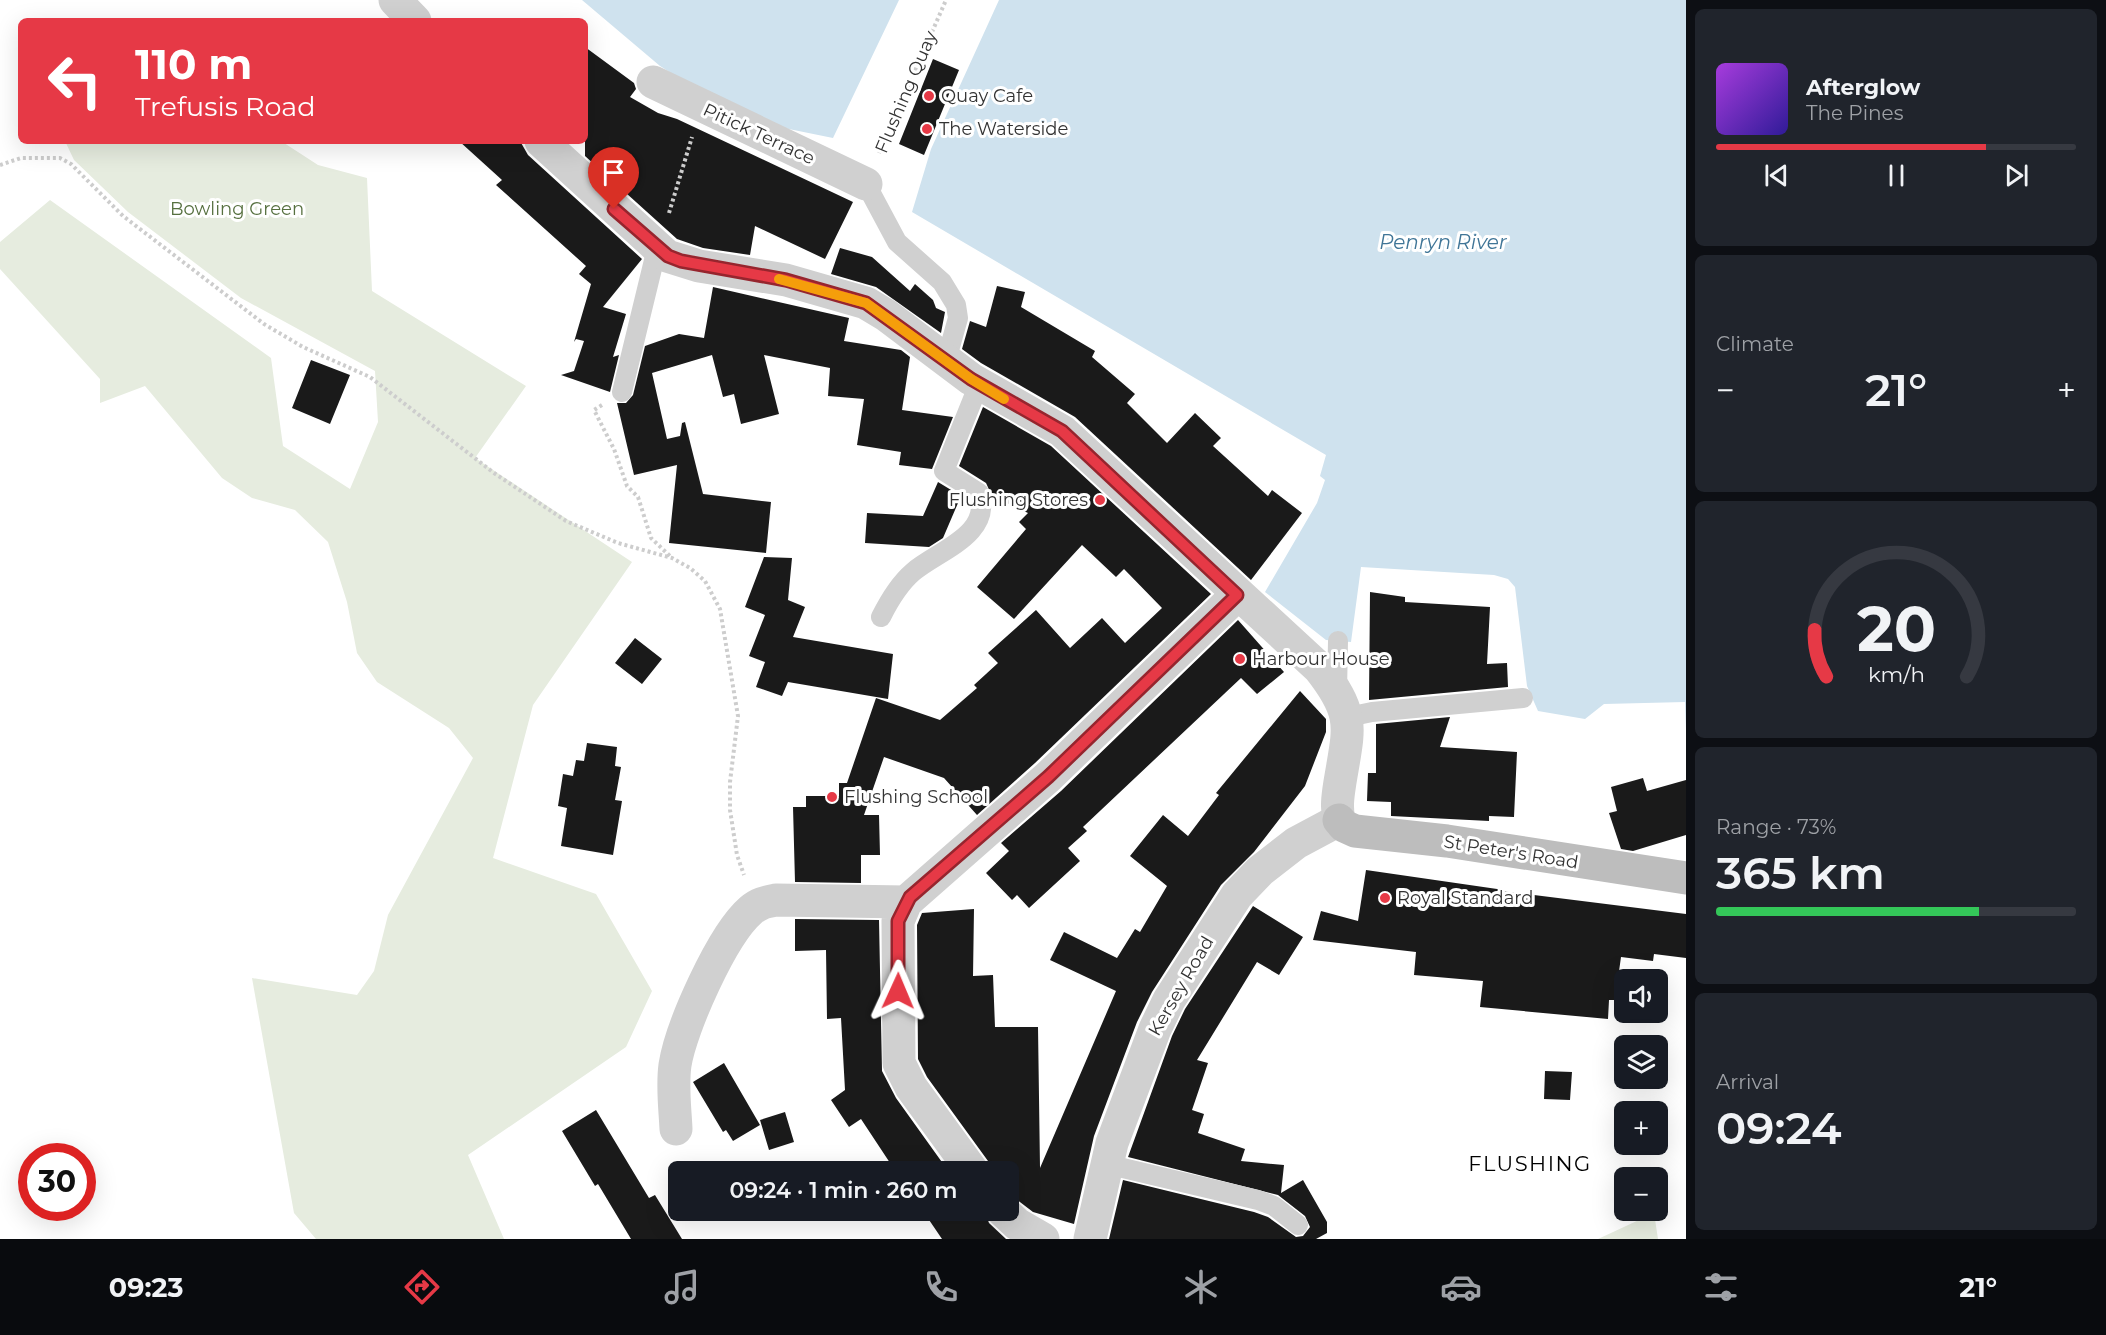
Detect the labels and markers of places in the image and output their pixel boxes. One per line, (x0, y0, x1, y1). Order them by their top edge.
place label: Quay Cafe (941, 85, 1033, 107)
marker: Quay Cafe (922, 89, 936, 103)
place label: The Waterside (939, 118, 1069, 140)
marker: The Waterside (920, 122, 934, 136)
pin (588, 147, 639, 209)
place label: Flushing Stores (949, 489, 1088, 511)
marker: Flushing Stores (1093, 493, 1107, 507)
place label: Harbour House (1252, 648, 1390, 670)
marker: Harbour House (1233, 652, 1247, 666)
place label: Flushing School (844, 786, 988, 808)
marker: Flushing School (825, 790, 839, 804)
place label: Royal Standard (1397, 887, 1533, 909)
marker: Royal Standard (1378, 891, 1392, 905)

